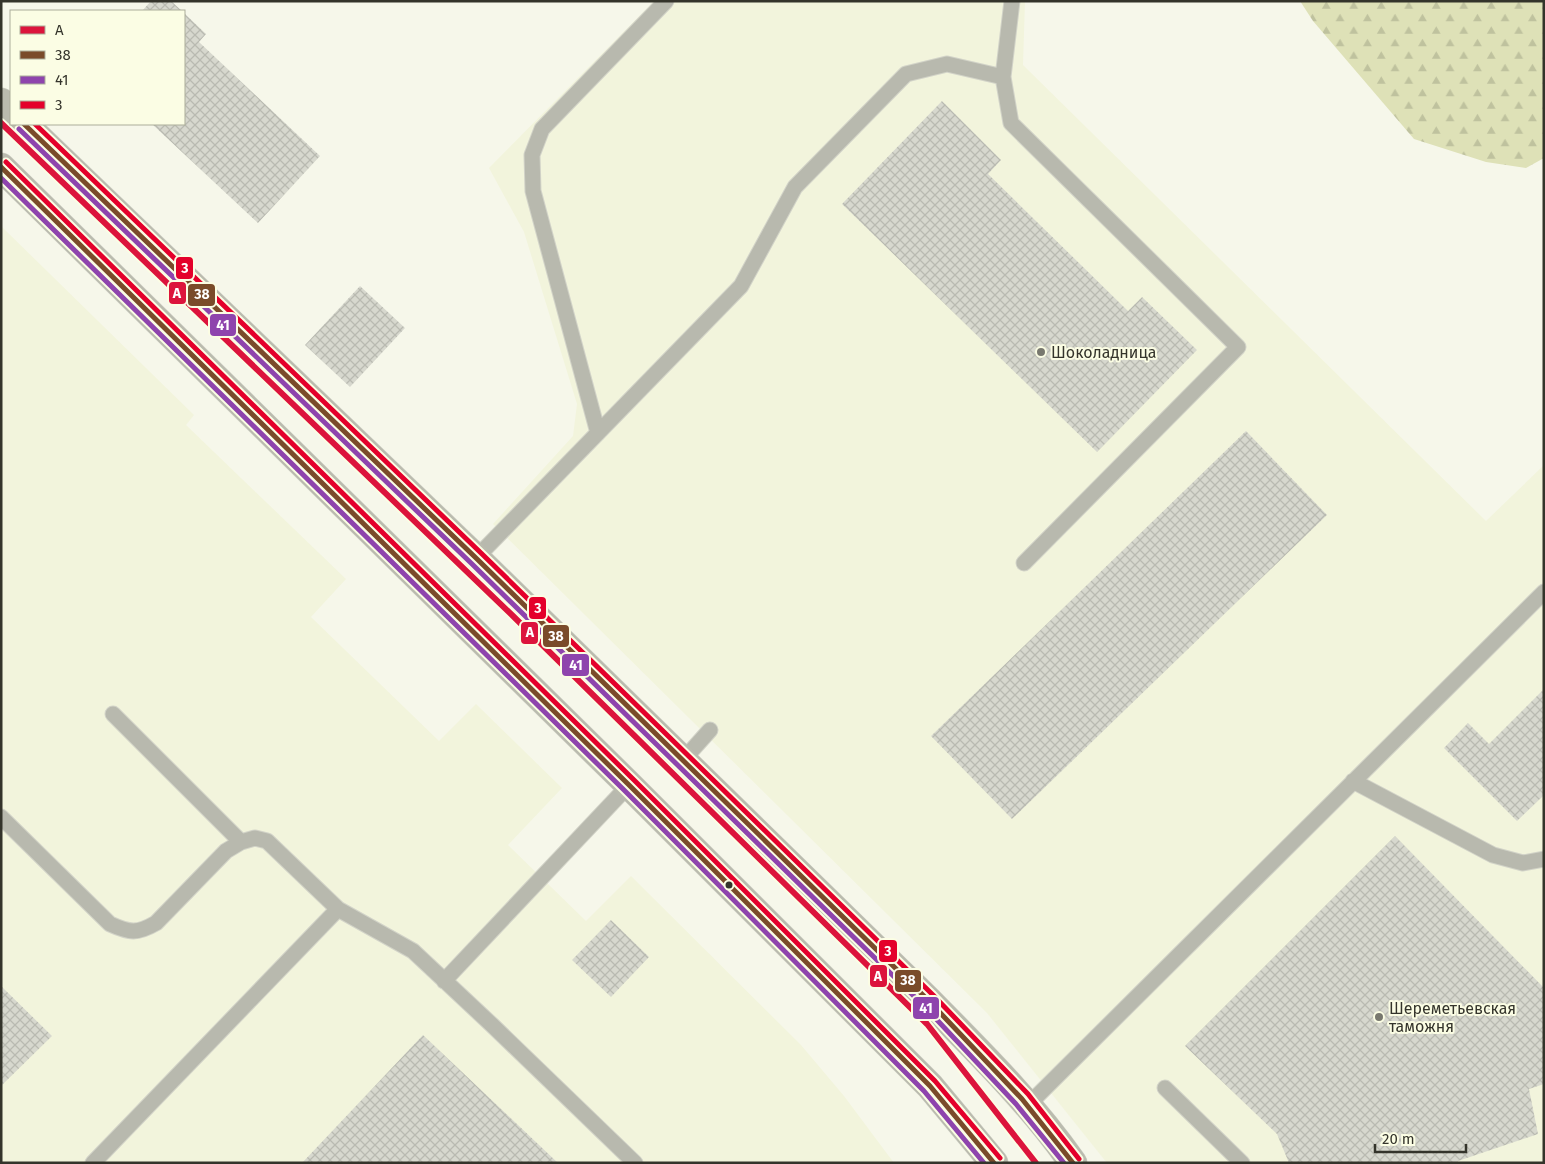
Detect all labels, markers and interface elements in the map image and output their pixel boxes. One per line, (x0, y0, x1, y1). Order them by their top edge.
legend (10, 10, 185, 125)
text: A (55, 21, 64, 39)
text: 38 (55, 46, 71, 64)
text: 41 (55, 71, 69, 89)
text: 3 (55, 96, 63, 114)
line badge: 3 (175, 256, 194, 280)
text: 3 (180, 260, 189, 277)
line badge: A (168, 281, 187, 305)
line badge: 38 (187, 283, 216, 307)
text: A (172, 285, 182, 302)
text: 38 (193, 286, 210, 303)
line badge: 41 (209, 313, 237, 337)
text: 41 (216, 317, 230, 334)
place label: Шоколадница (1051, 343, 1157, 362)
marker: Шоколадница (1035, 346, 1047, 358)
line badge: 3 (528, 596, 547, 620)
text: 3 (533, 600, 542, 617)
line badge: A (520, 621, 539, 645)
text: A (525, 624, 535, 641)
line badge: 38 (542, 624, 570, 648)
text: 38 (547, 628, 564, 645)
line badge: 41 (561, 653, 590, 677)
text: 41 (569, 657, 583, 674)
unlabelled marker (724, 880, 734, 890)
line badge: 3 (878, 939, 898, 963)
text: 3 (883, 943, 892, 960)
line badge: A (869, 964, 888, 988)
text: A (873, 968, 883, 985)
line badge: 38 (894, 969, 922, 993)
text: 38 (899, 972, 916, 989)
line badge: 41 (912, 996, 940, 1020)
place label: Шереметьевская таможня (1389, 999, 1516, 1036)
text: 41 (919, 1000, 933, 1017)
marker: Шереметьевская таможня (1373, 1011, 1385, 1023)
scale bar (1375, 1122, 1466, 1154)
text: 20 m (1382, 1130, 1415, 1148)

